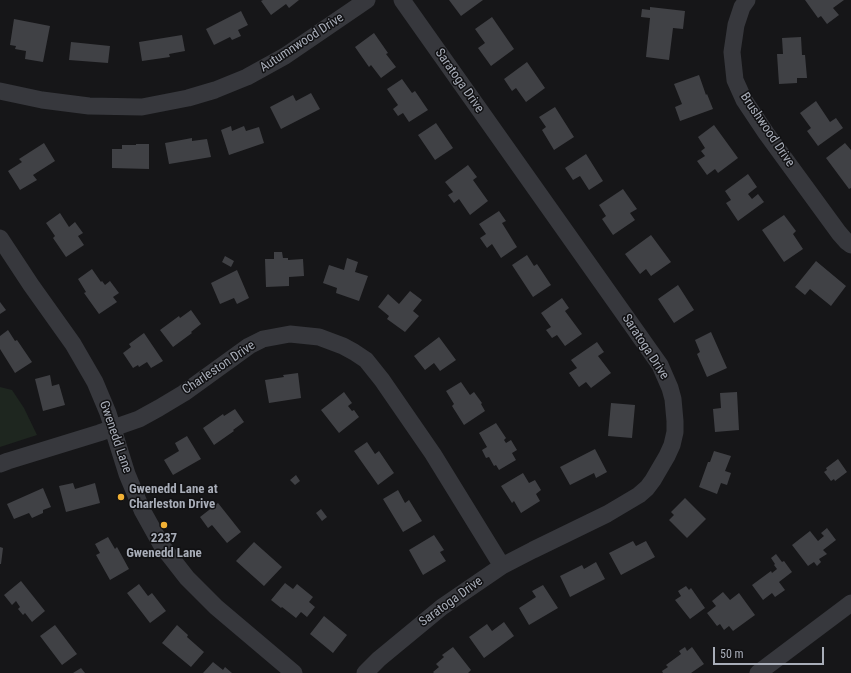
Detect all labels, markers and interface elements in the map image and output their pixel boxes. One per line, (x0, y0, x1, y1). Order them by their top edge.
street label: Autumnwood Drive (257, 10, 347, 76)
street label: Saratoga Drive (431, 46, 487, 116)
street label: Brushwood Drive (736, 90, 798, 170)
street label: Saratoga Drive (618, 311, 672, 383)
street label: Charleston Drive (180, 338, 258, 398)
street label: Gwenedd Lane (95, 399, 135, 475)
place label: Gwenedd Lane at Charleston Drive (129, 482, 218, 513)
marker: Gwenedd Lane at Charleston Drive (116, 492, 126, 502)
marker: 2237 Gwenedd Lane (159, 520, 169, 530)
place label: 2237 Gwenedd Lane (126, 531, 202, 562)
street label: Saratoga Drive (416, 574, 486, 630)
scale bar (715, 639, 826, 665)
text: 50 m (720, 647, 744, 661)

